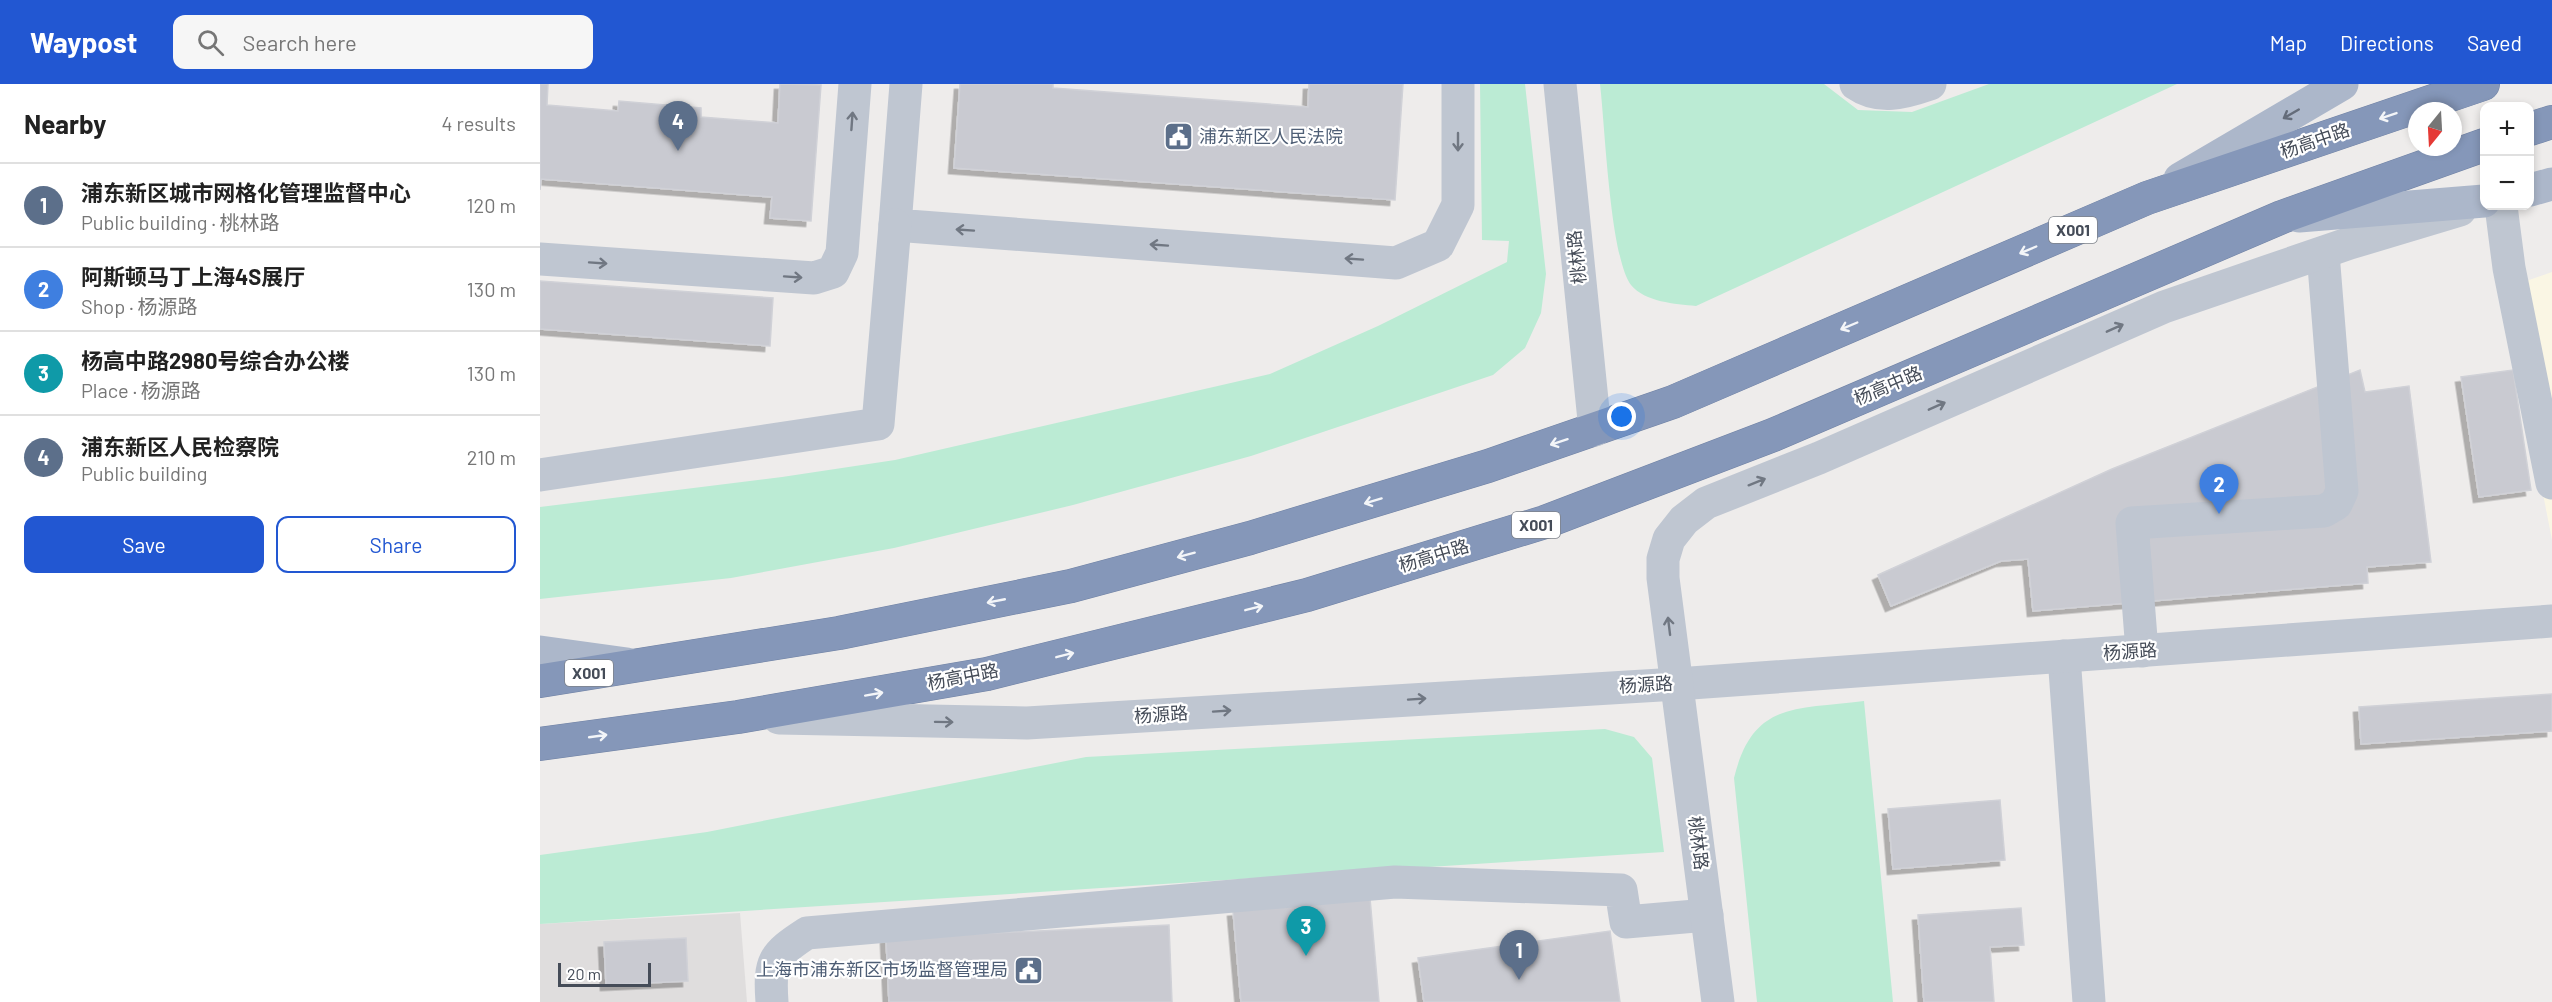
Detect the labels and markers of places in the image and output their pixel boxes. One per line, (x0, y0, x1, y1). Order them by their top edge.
pin: 4 (658, 101, 698, 151)
public building icon: 浦东新区人民法院 (1162, 121, 1194, 153)
place label: 浦东新区人民法院 (1199, 125, 1343, 147)
pin: 2 (2200, 464, 2238, 514)
pin: 3 (1286, 906, 1326, 956)
pin: 1 (1500, 930, 1538, 980)
public building icon: 上海市浦东新区市场监督管理局 (1013, 954, 1045, 986)
place label: 上海市浦东新区市场监督管理局 (756, 958, 1008, 980)

